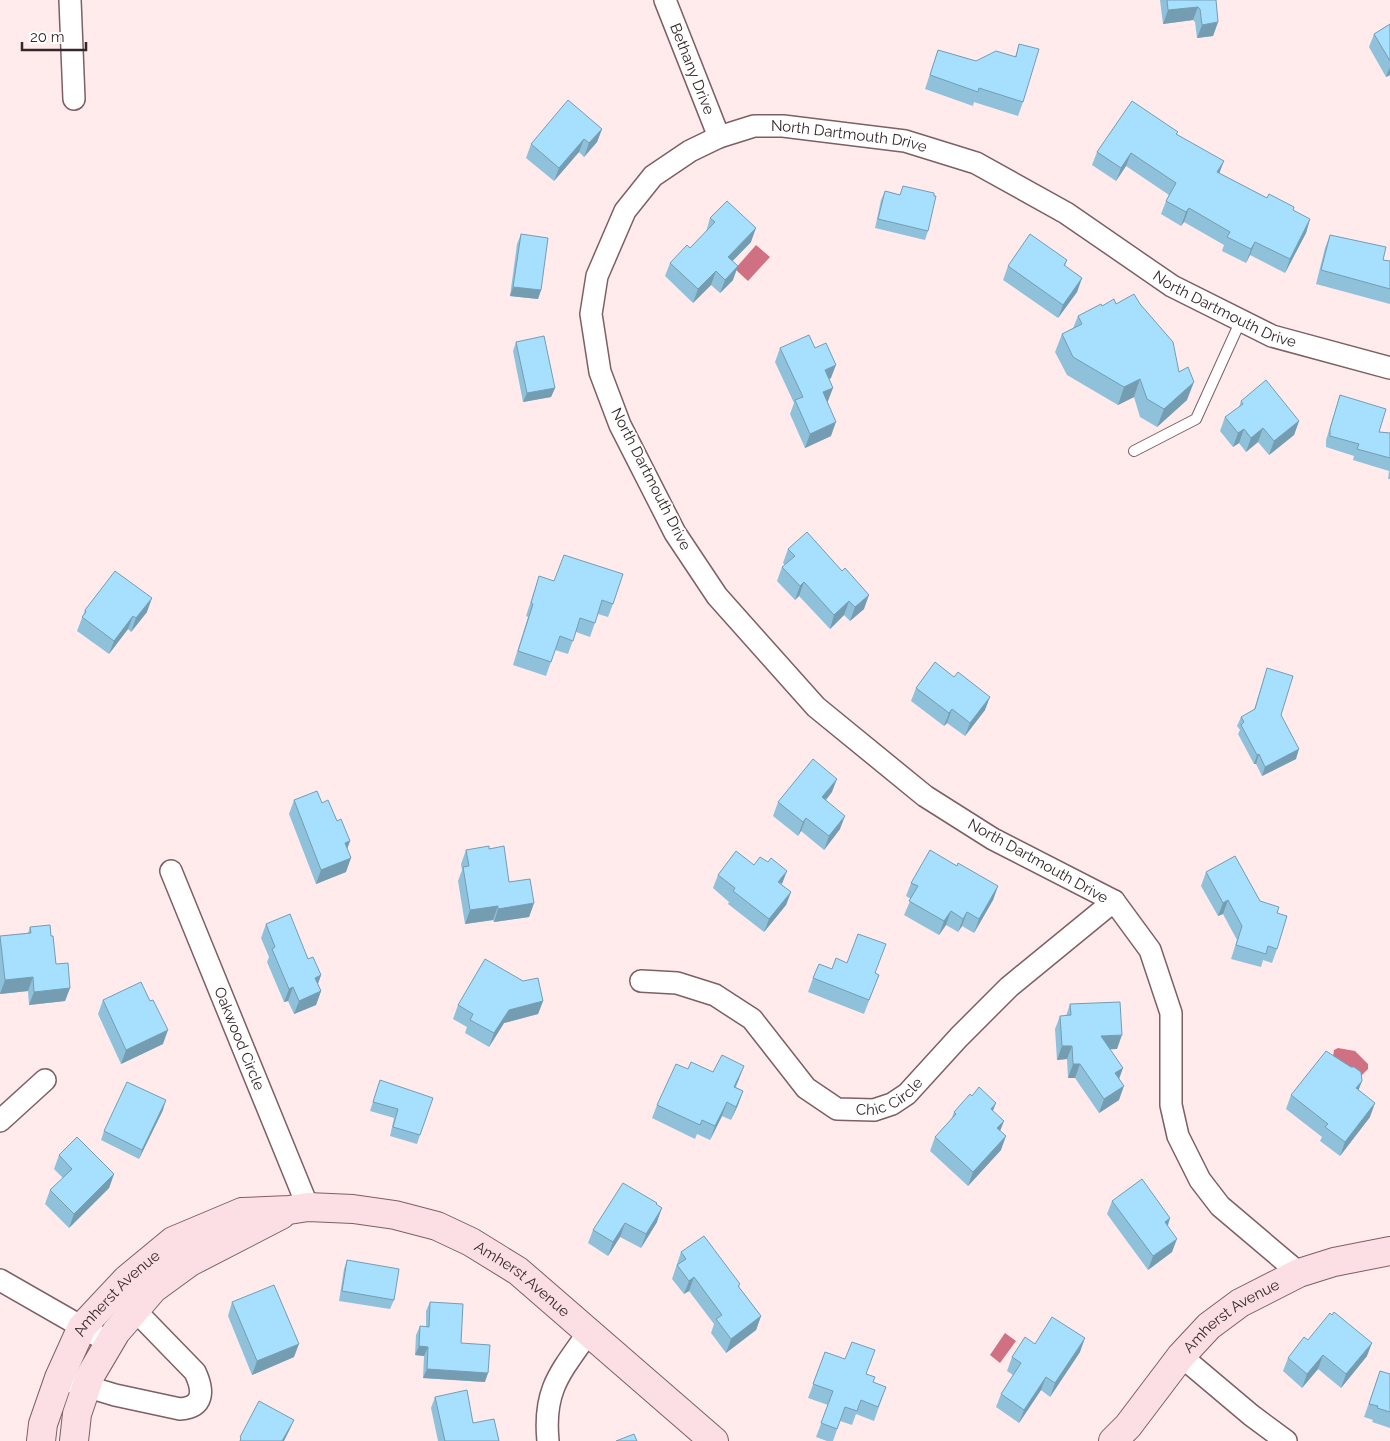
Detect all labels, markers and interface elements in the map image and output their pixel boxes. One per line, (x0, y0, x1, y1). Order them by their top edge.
scale bar (22, 20, 86, 52)
street label: Bethany Drive (666, 21, 718, 117)
text: 20 m (30, 28, 65, 46)
street label: North Dartmouth Drive (771, 117, 929, 156)
street label: North Dartmouth Drive (1150, 267, 1298, 351)
street label: North Dartmouth Drive (607, 405, 695, 553)
street label: North Dartmouth Drive (965, 815, 1111, 907)
street label: Oakwood Circle (210, 984, 269, 1093)
street label: Chic Circle (856, 1074, 927, 1119)
street label: Amherst Avenue (471, 1237, 574, 1321)
street label: Amherst Avenue (70, 1246, 164, 1339)
street label: Amherst Avenue (1179, 1275, 1282, 1357)

